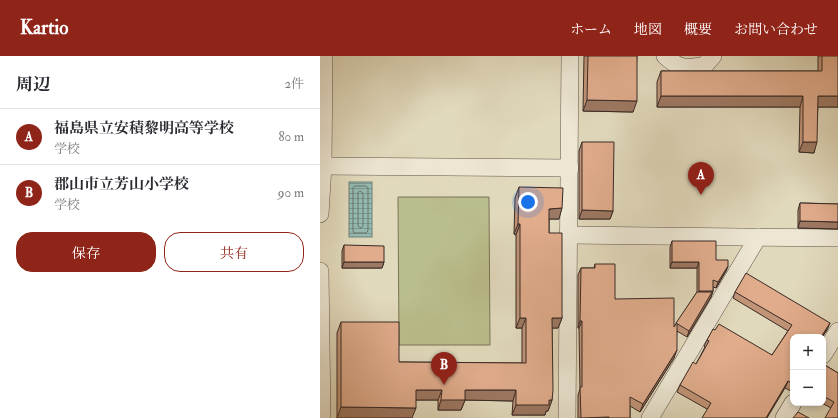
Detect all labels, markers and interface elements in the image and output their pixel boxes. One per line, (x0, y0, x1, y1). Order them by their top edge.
text: Kartio (20, 16, 68, 40)
text: ホーム (570, 21, 612, 38)
text: 地図 (634, 21, 662, 38)
text: 概要 (684, 21, 712, 38)
text: お問い合わせ (734, 21, 818, 38)
text: 周辺 (16, 74, 50, 95)
text: 2件 (284, 76, 304, 92)
text: 福島県立安積黎明高等学校 (54, 119, 234, 138)
text: A (25, 129, 33, 145)
text: 80 m (278, 129, 304, 145)
text: 学校 (54, 141, 80, 157)
pin: A (688, 162, 714, 195)
text: 郡山市立芳山小学校 (54, 175, 189, 194)
text: B (25, 185, 33, 201)
text: 90 m (278, 185, 304, 201)
your location (518, 192, 538, 212)
text: 学校 (54, 197, 80, 213)
button: 保存 (16, 232, 156, 272)
button: 共有 (164, 232, 304, 272)
map controls (790, 334, 826, 406)
button: + (790, 334, 826, 370)
pin: B (431, 352, 457, 385)
button: − (790, 370, 826, 406)

